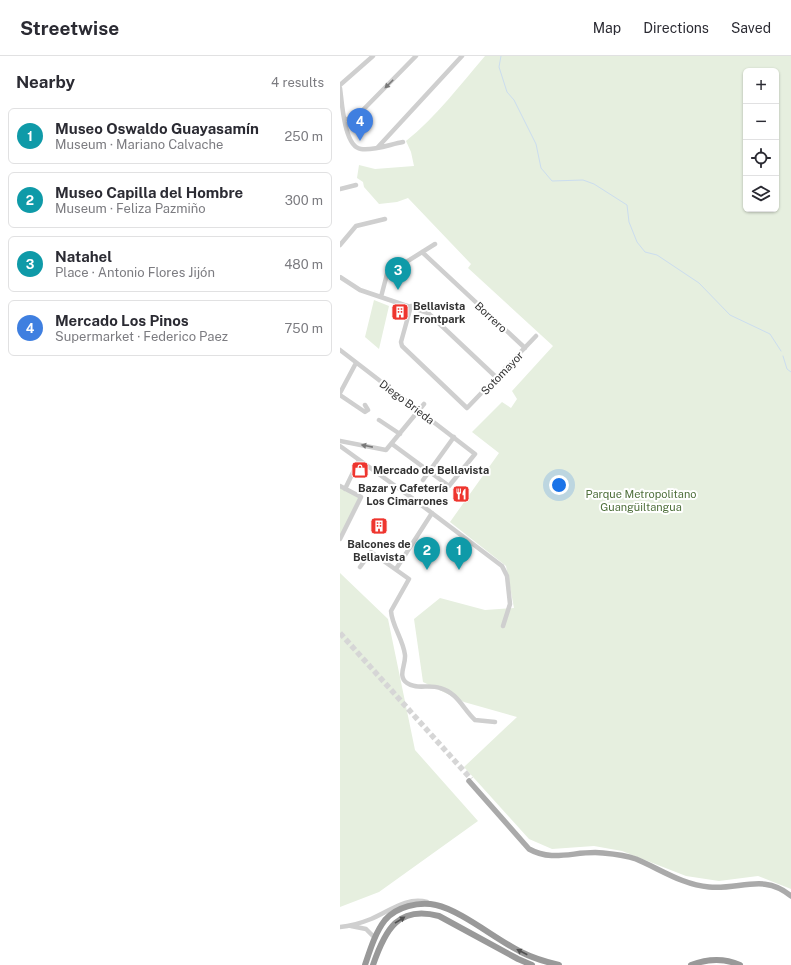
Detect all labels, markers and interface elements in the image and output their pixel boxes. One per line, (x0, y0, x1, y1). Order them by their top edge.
text: Streetwise (20, 17, 119, 39)
text: Map (593, 20, 621, 36)
text: Directions (643, 20, 709, 36)
text: Saved (731, 20, 771, 36)
map controls (743, 68, 779, 212)
button: + (743, 68, 779, 104)
text: Nearby (16, 72, 75, 92)
text: 4 results (271, 75, 324, 90)
one-way arrow (384, 79, 394, 89)
button: − (743, 104, 779, 140)
pin: 4 (347, 108, 373, 141)
text: Museo Oswaldo Guayasamín (55, 120, 259, 137)
text: 1 (27, 129, 33, 144)
text: 250 m (285, 129, 323, 144)
text: Museum · Mariano Calvache (55, 137, 223, 152)
button: locate (743, 140, 779, 176)
button: layers (743, 176, 779, 212)
text: Museo Capilla del Hombre (55, 184, 243, 201)
text: 2 (26, 193, 34, 208)
text: 300 m (285, 193, 323, 208)
text: Museum · Feliza Pazmiño (55, 201, 206, 216)
text: Natahel (55, 248, 112, 265)
text: 3 (26, 257, 34, 272)
text: 480 m (284, 257, 323, 272)
pin: 3 (385, 257, 411, 290)
text: Place · Antonio Flores Jijón (55, 265, 215, 280)
street label: Borrero (473, 299, 509, 335)
place label: Bellavista Frontpark (413, 300, 466, 325)
building icon: Bellavista Frontpark (390, 302, 410, 322)
text: Mercado Los Pinos (55, 312, 189, 329)
text: 4 (26, 321, 34, 336)
text: 750 m (285, 321, 323, 336)
text: Supermarket · Federico Paez (55, 329, 228, 344)
street label: Sotomayor (478, 349, 526, 397)
street label: Diego Brieda (377, 378, 437, 426)
one-way arrow (361, 443, 373, 449)
shop icon: Mercado de Bellavista (350, 460, 370, 480)
place label: Mercado de Bellavista (373, 464, 489, 476)
your location (549, 475, 569, 495)
place label: Bazar y Cafetería Los Cimarrones (358, 482, 448, 507)
restaurant icon: Bazar y Cafetería Los Cimarrones (451, 484, 471, 504)
park label: Parque Metropolitano Guangüiltangua (586, 488, 696, 513)
building icon: Balcones de Bellavista (369, 516, 389, 536)
pin: 2 (414, 537, 440, 570)
pin: 1 (446, 537, 472, 570)
place label: Balcones de Bellavista (347, 538, 411, 563)
one-way arrow (395, 916, 406, 923)
one-way arrow (516, 949, 528, 955)

